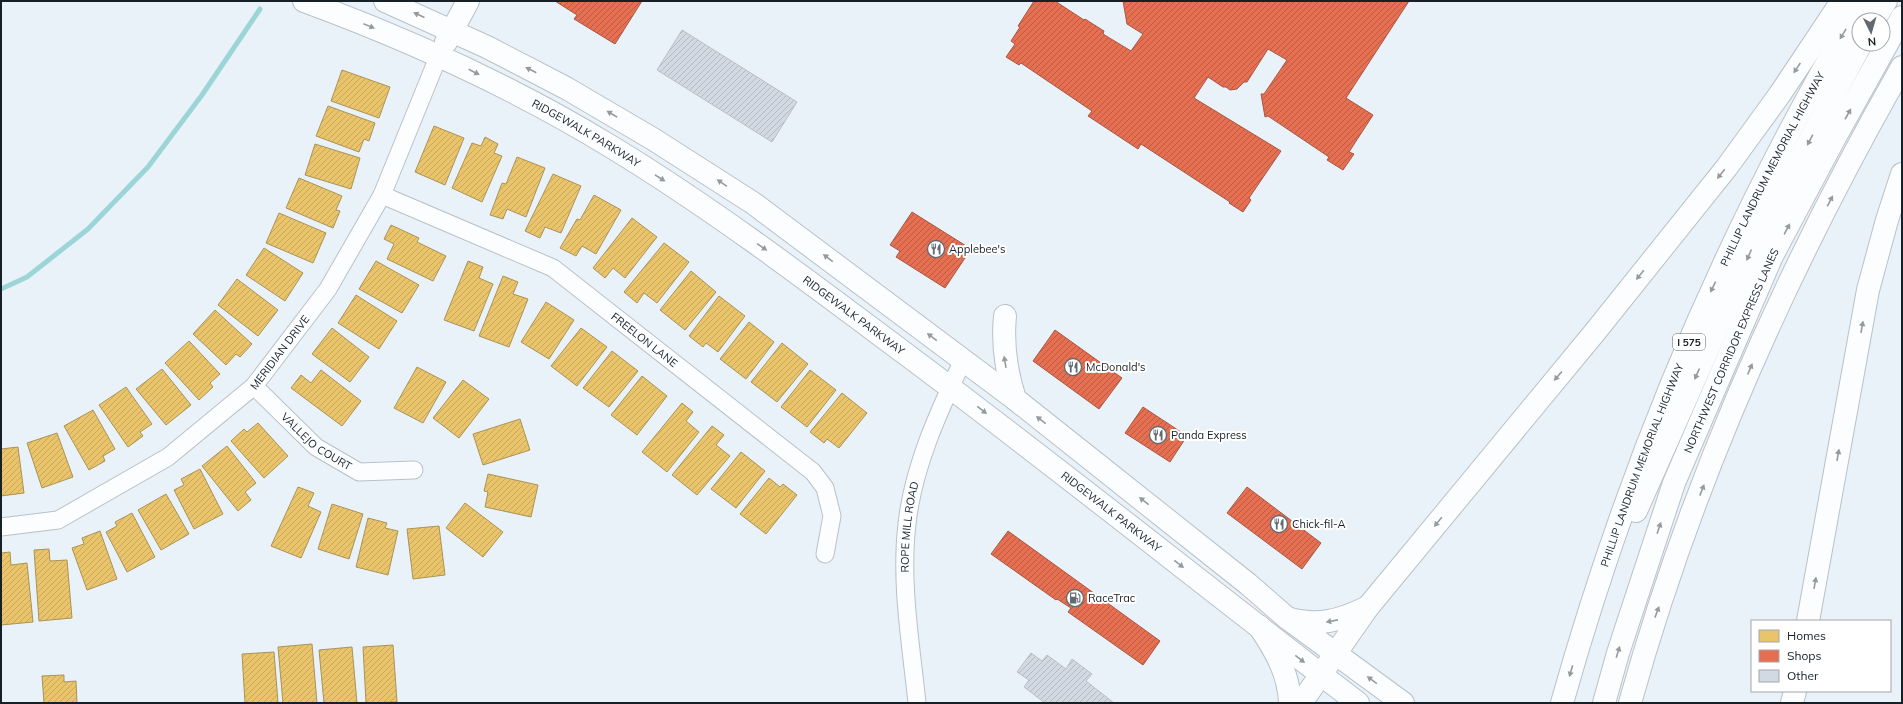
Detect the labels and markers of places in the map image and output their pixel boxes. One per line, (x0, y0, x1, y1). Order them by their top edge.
restaurant icon: Applebee's (926, 239, 946, 259)
place label: Applebee's (949, 242, 1005, 256)
restaurant icon: McDonald's (1063, 357, 1083, 377)
place label: McDonald's (1086, 360, 1146, 374)
restaurant icon: Panda Express (1148, 425, 1168, 445)
place label: Panda Express (1171, 428, 1247, 442)
restaurant icon: Chick-fil-A (1269, 514, 1289, 534)
place label: Chick-fil-A (1292, 517, 1346, 531)
fuel station icon: RaceTrac (1065, 588, 1085, 608)
place label: RaceTrac (1088, 591, 1136, 605)

